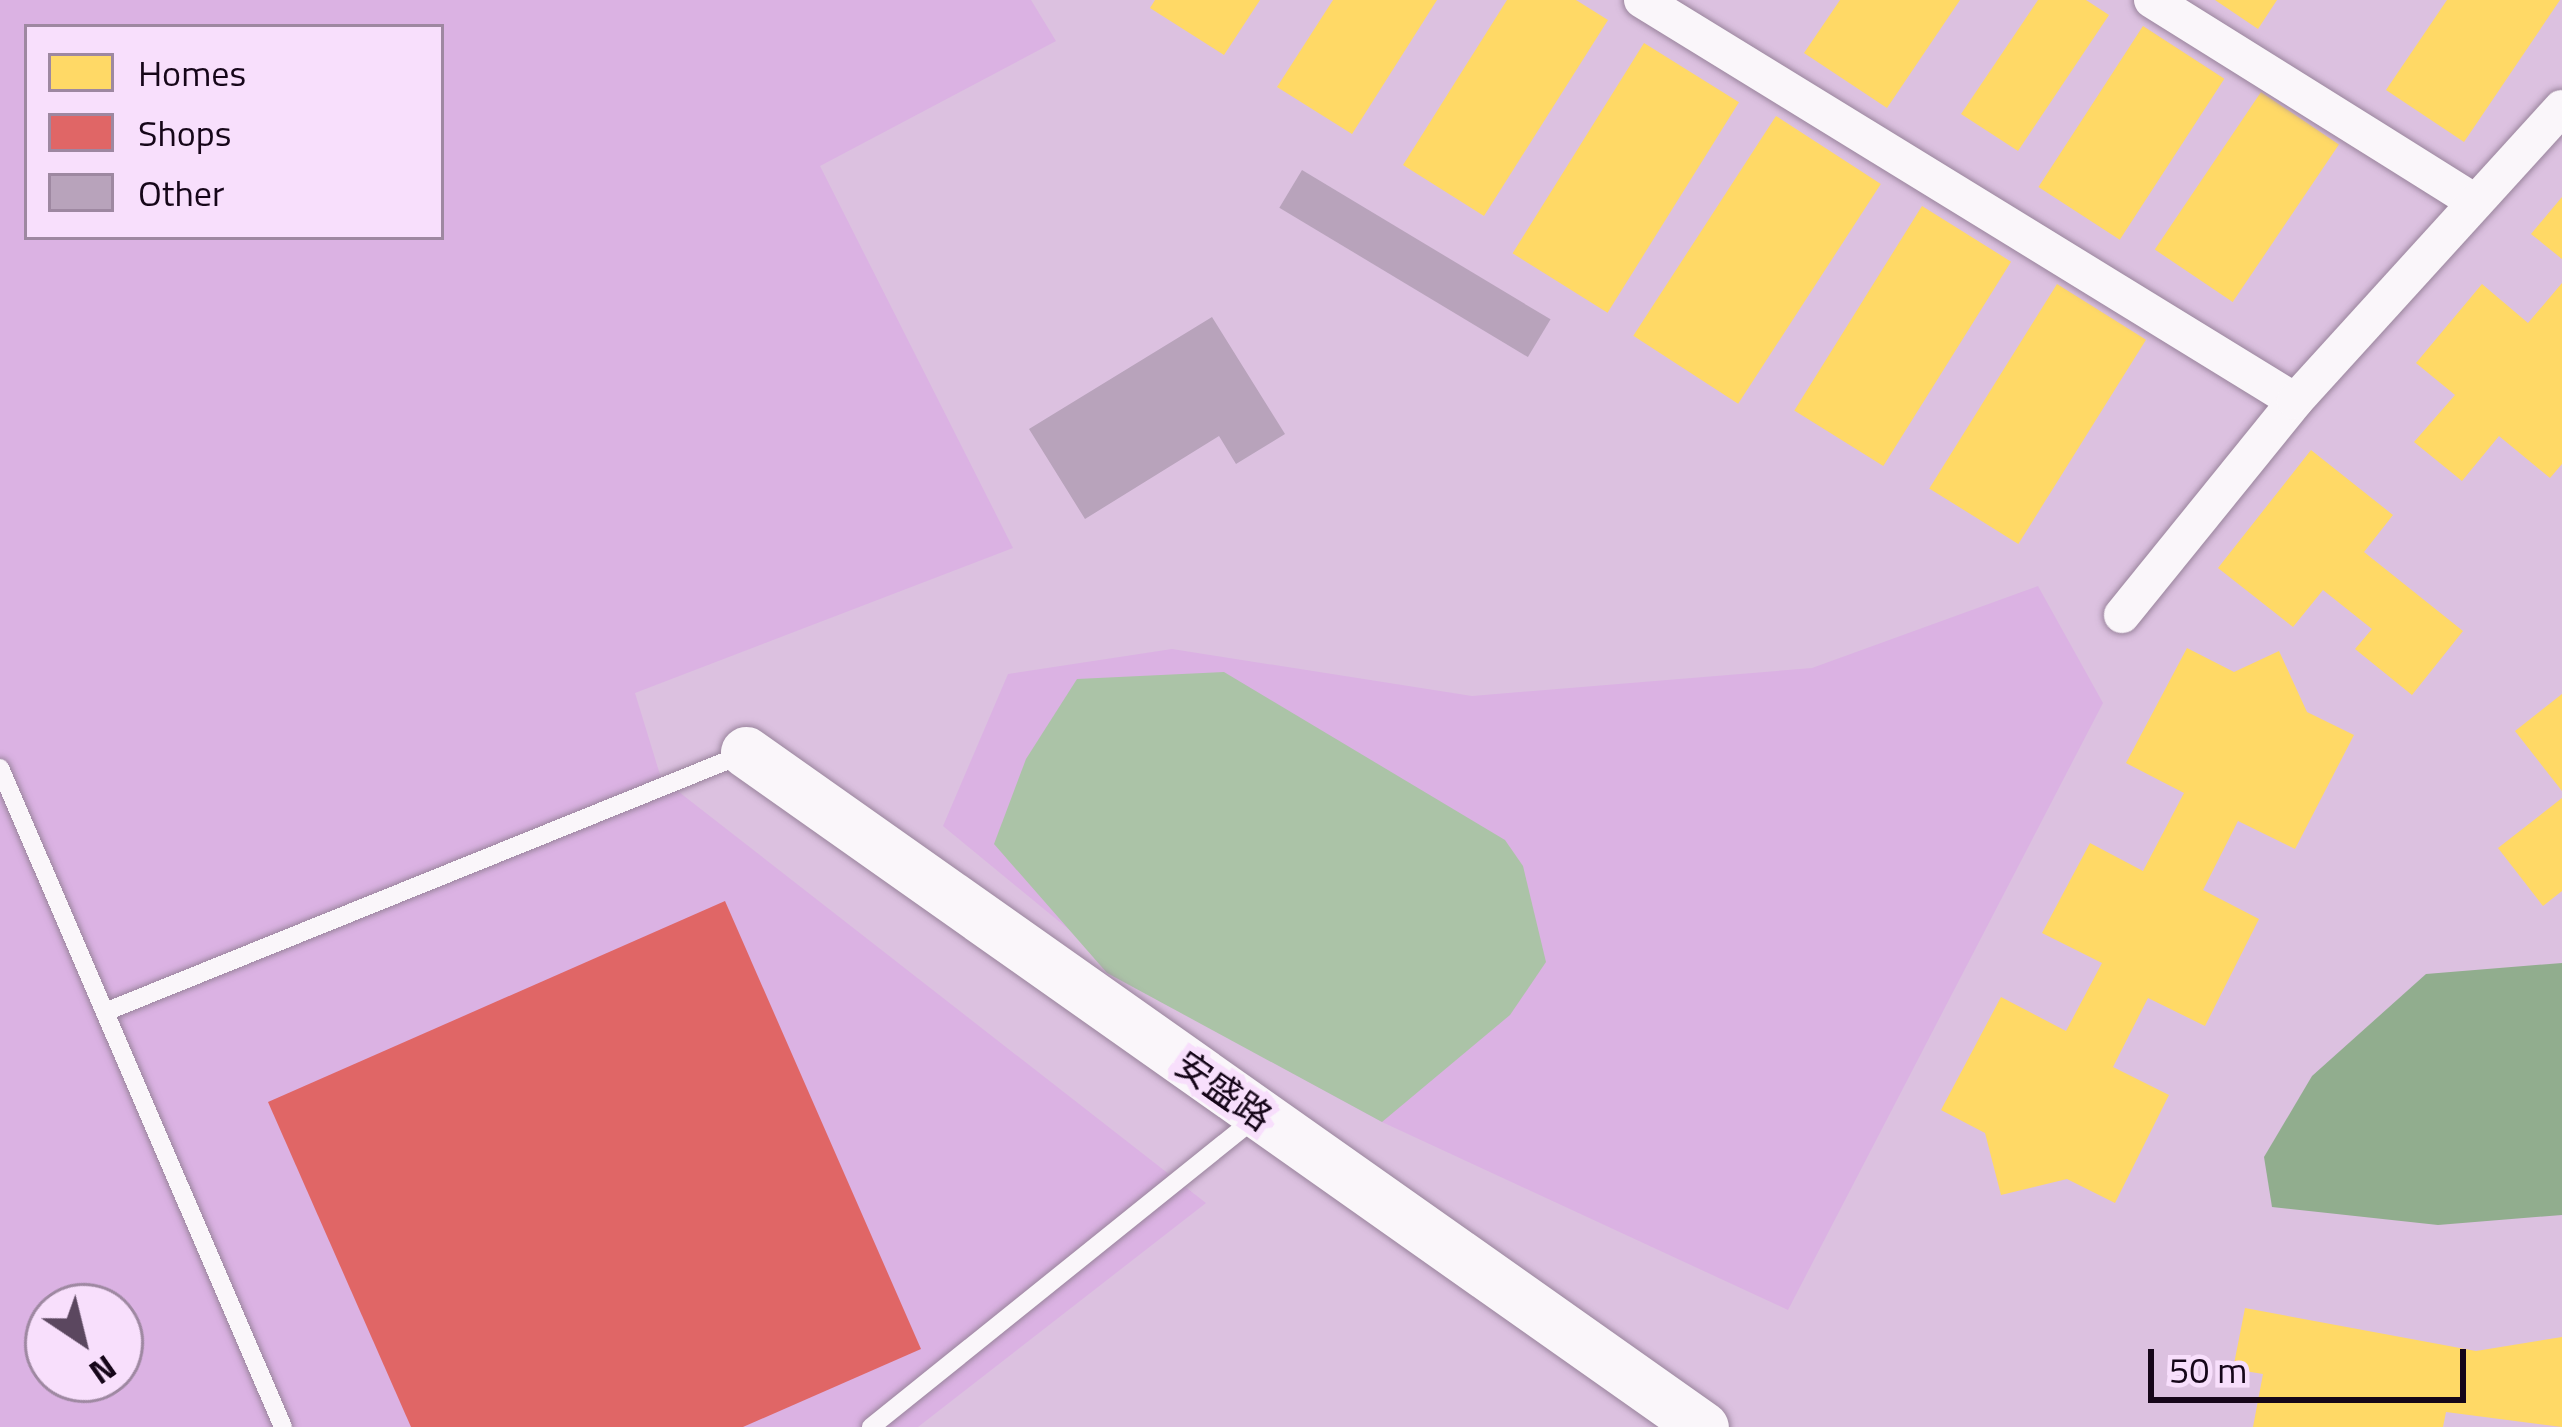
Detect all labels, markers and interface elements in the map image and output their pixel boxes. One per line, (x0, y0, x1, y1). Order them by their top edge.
legend (24, 24, 444, 240)
text: Homes (138, 45, 246, 100)
text: Shops (138, 105, 232, 160)
text: Other (138, 165, 224, 220)
street label: 安盛路 (1167, 1041, 1281, 1139)
north arrow (24, 1283, 144, 1403)
scale bar (2154, 1325, 2472, 1399)
text: 50 m (2169, 1342, 2247, 1397)
text: N (79, 1343, 127, 1397)

